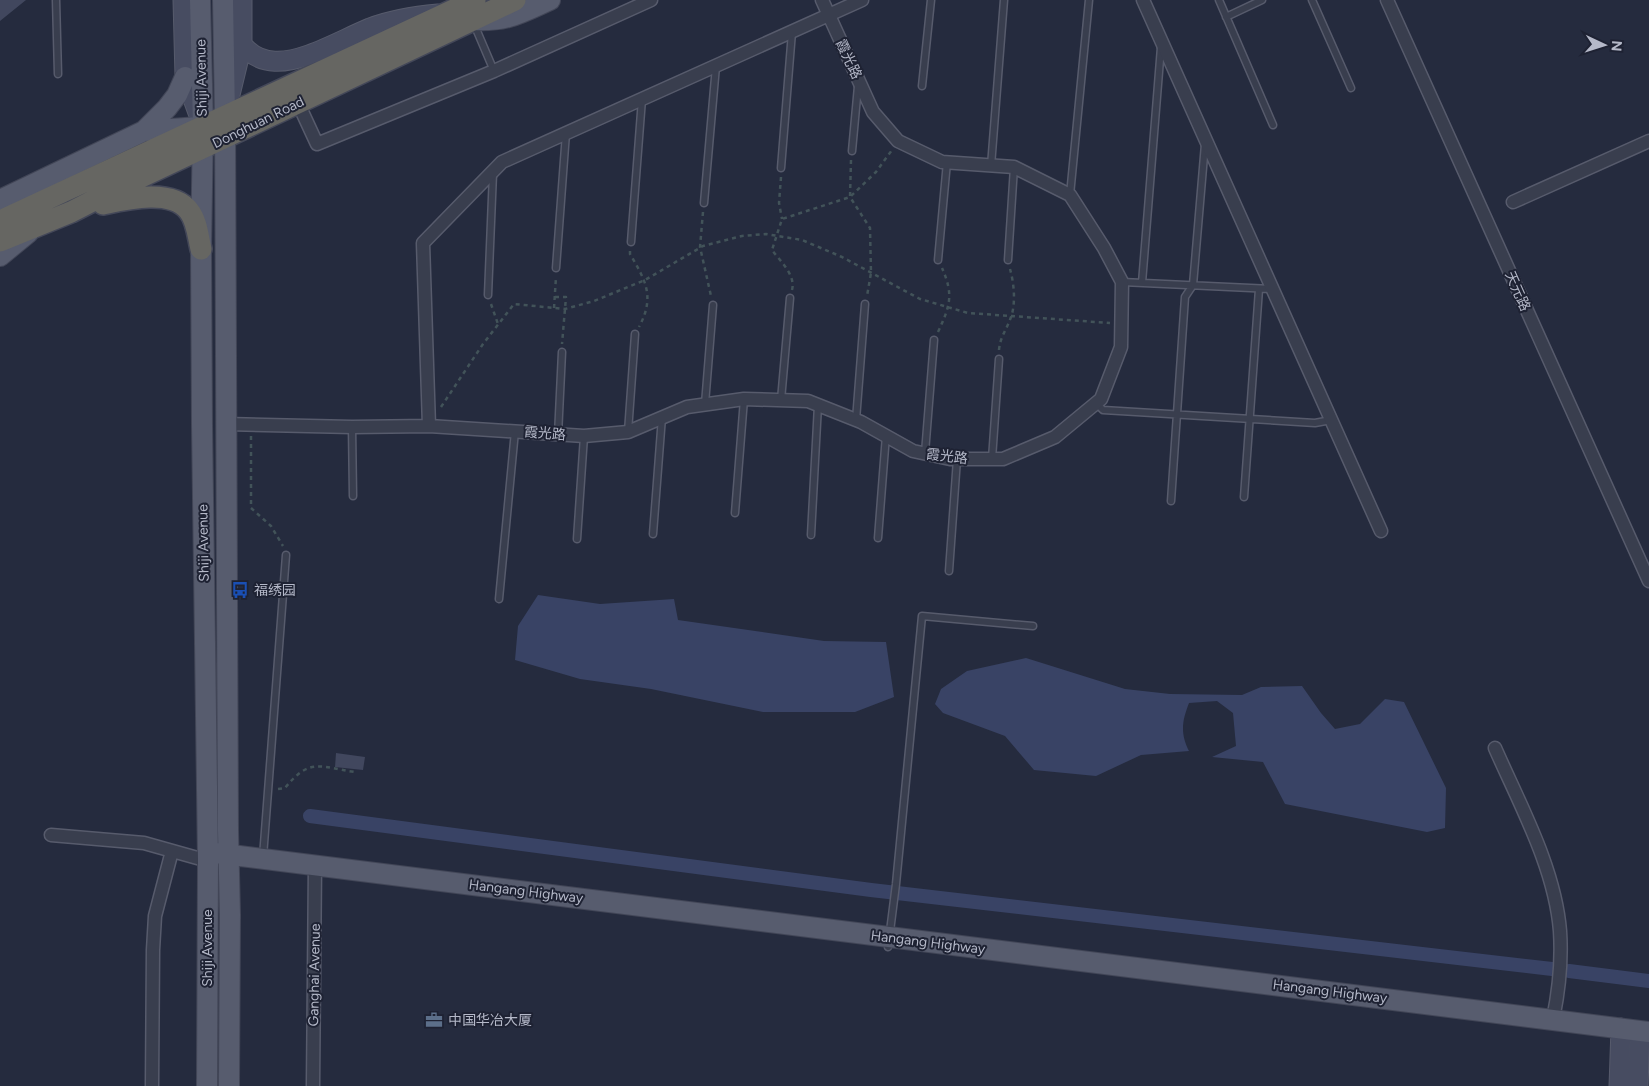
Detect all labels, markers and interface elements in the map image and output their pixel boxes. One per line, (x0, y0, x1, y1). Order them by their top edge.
north arrow (1579, 20, 1629, 70)
street label: 霞光路 (832, 37, 865, 82)
street label: Shiji Avenue (192, 39, 211, 117)
text: N (1608, 40, 1625, 52)
street label: Donghuan Road (210, 93, 307, 152)
street label: 天元路 (1501, 269, 1534, 314)
street label: 霞光路 (523, 423, 567, 444)
street label: 霞光路 (925, 446, 969, 467)
street label: Shiji Avenue (194, 504, 213, 582)
bus stop icon: 福绣园 (230, 580, 250, 600)
place label: 福绣园 (254, 582, 296, 599)
street label: Hangang Highway (468, 876, 585, 907)
street label: Shiji Avenue (199, 909, 216, 987)
street label: Ganghai Avenue (305, 923, 324, 1027)
street label: Hangang Highway (870, 927, 987, 958)
street label: Hangang Highway (1272, 976, 1389, 1007)
office icon: 中国华冶大厦 (424, 1010, 444, 1030)
place label: 中国华冶大厦 (448, 1012, 532, 1029)

